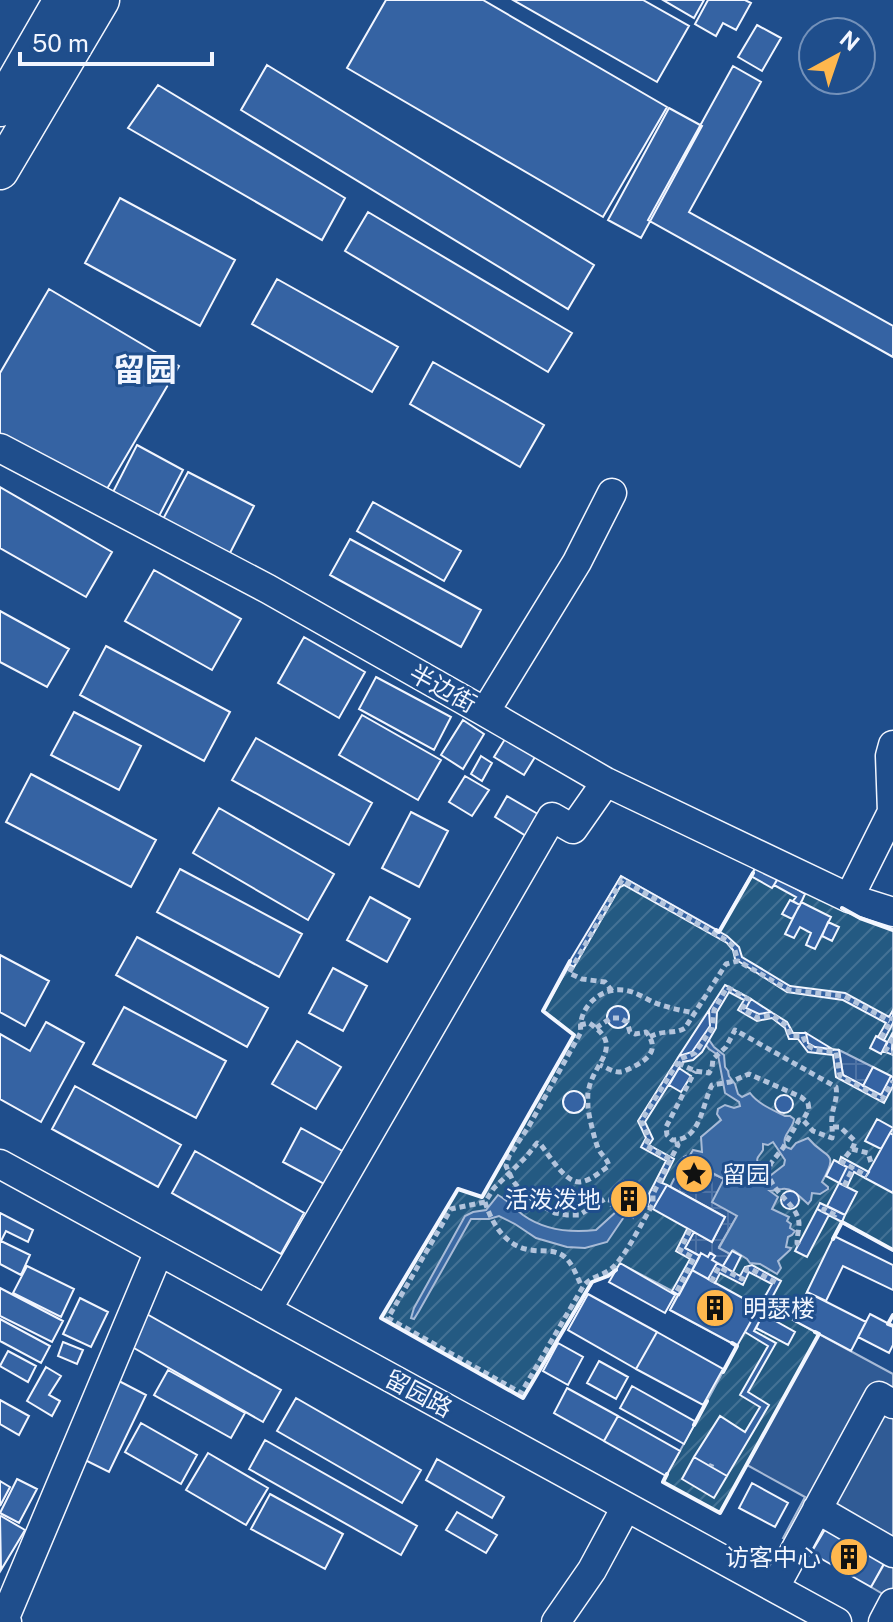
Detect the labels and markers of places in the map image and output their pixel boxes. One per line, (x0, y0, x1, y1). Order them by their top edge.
place icon: 留园 (673, 1153, 715, 1195)
place label: 留园 (722, 1160, 770, 1188)
building icon: 活泼泼地 (608, 1178, 650, 1220)
place label: 活泼泼地 (505, 1185, 601, 1213)
building icon: 明瑟楼 (694, 1287, 736, 1329)
place label: 明瑟楼 (743, 1294, 815, 1322)
building icon: 访客中心 (828, 1536, 870, 1578)
place label: 访客中心 (725, 1543, 821, 1571)

